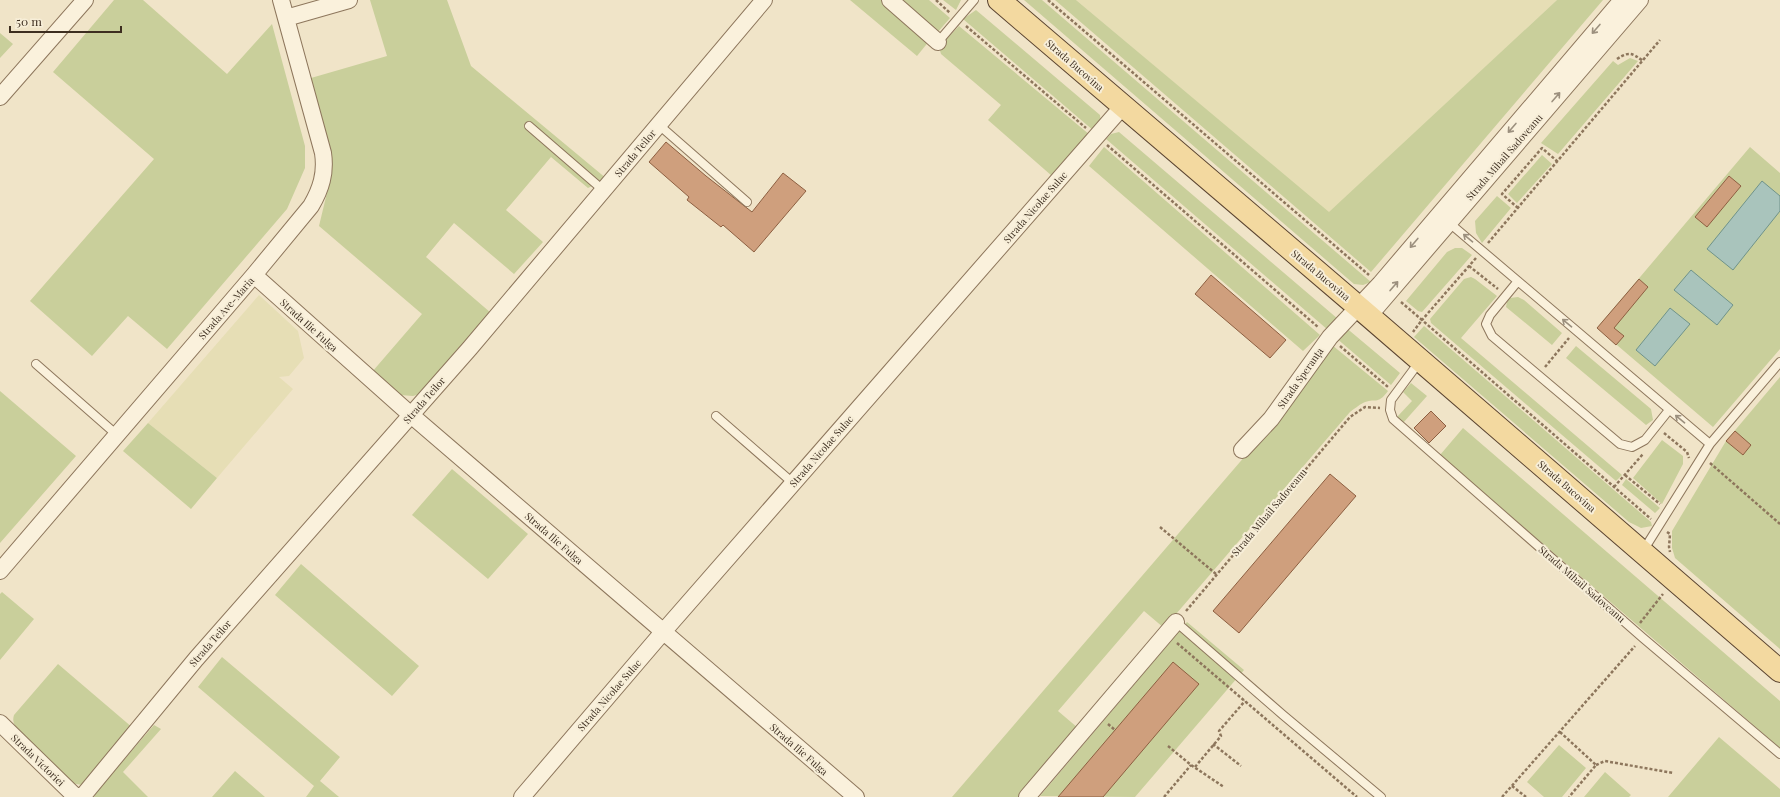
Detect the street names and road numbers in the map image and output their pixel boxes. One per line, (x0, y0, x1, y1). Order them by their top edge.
street label: Strada Bucovina (1043, 36, 1107, 94)
street label: Strada Mihail Sadoveanu (1462, 111, 1546, 203)
street label: Strada Teilor (611, 126, 659, 180)
street label: Strada Nicolae Sulac (1000, 168, 1070, 246)
street label: Strada Bucovina (1289, 246, 1353, 304)
street label: Strada Ave-Maria (195, 274, 257, 342)
street label: Strada Ilie Fulga (277, 295, 341, 355)
street label: Strada Speranța (1274, 345, 1326, 411)
street label: Strada Teilor (400, 373, 449, 426)
street label: Strada Nicolae Sulac (786, 412, 856, 490)
street label: Strada Bucovina (1535, 457, 1599, 515)
street label: Strada Mihail Sadoveanu (1228, 465, 1310, 559)
street label: Strada Ilie Fulga (522, 509, 586, 567)
street label: Strada Mihail Sadoveanu (1536, 542, 1628, 626)
street label: Strada Teilor (186, 616, 235, 669)
street label: Strada Nicolae Sulac (574, 656, 644, 734)
street label: Strada Ilie Fulga (767, 720, 831, 778)
street label: Strada Victoriei (8, 731, 68, 789)

